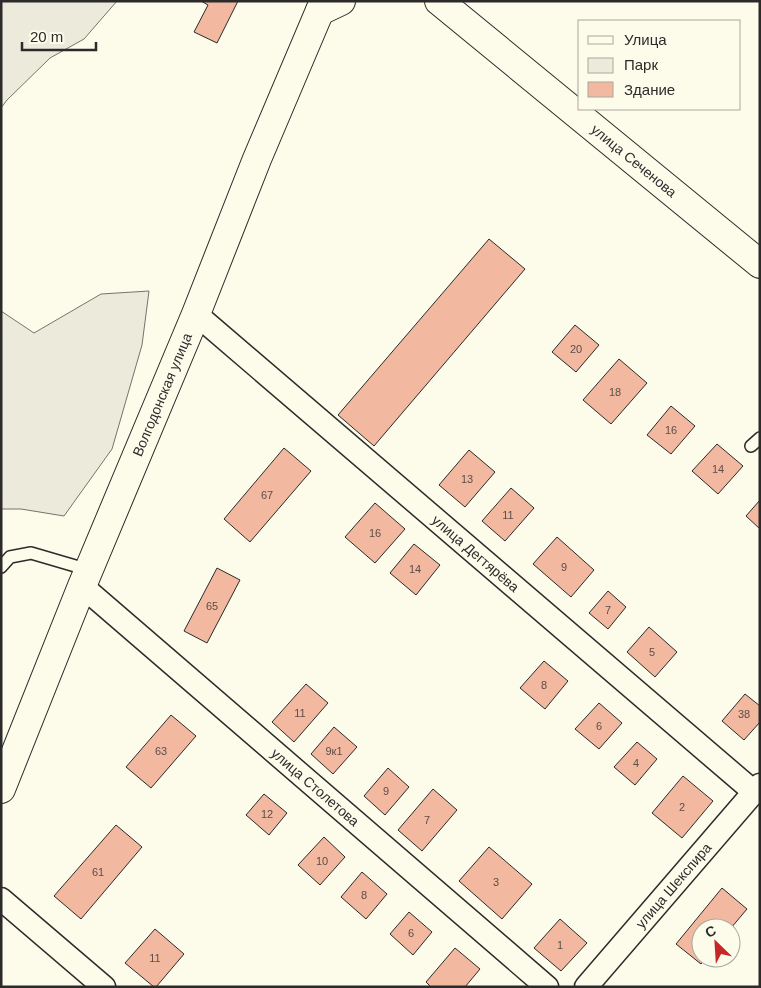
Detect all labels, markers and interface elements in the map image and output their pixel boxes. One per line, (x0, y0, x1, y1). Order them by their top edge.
scale bar (22, 20, 96, 52)
legend (578, 20, 741, 110)
text: 20 m (30, 28, 63, 45)
text: Улица (624, 31, 667, 48)
text: Парк (624, 56, 658, 73)
text: Здание (624, 81, 675, 98)
street label: улица Сеченова (588, 121, 680, 200)
street label: Волгодонская улица (129, 330, 195, 459)
house number: 20 (570, 343, 582, 355)
house number: 18 (609, 386, 621, 398)
house number: 16 (665, 424, 677, 436)
house number: 14 (712, 463, 724, 475)
house number: 13 (461, 473, 473, 485)
house number: 67 (261, 489, 273, 501)
house number: 11 (502, 509, 514, 521)
street label: улица Дегтярёва (429, 512, 522, 595)
house number: 16 (369, 527, 381, 539)
house number: 9 (561, 561, 567, 573)
house number: 14 (409, 563, 421, 575)
house number: 65 (206, 600, 218, 612)
house number: 7 (605, 604, 611, 616)
house number: 5 (649, 646, 655, 658)
house number: 8 (541, 679, 547, 691)
house number: 11 (294, 707, 306, 719)
house number: 38 (738, 708, 750, 720)
house number: 6 (596, 720, 602, 732)
house number: 63 (155, 745, 167, 757)
street label: улица Столетова (268, 745, 363, 830)
house number: 9к1 (325, 745, 343, 757)
house number: 4 (633, 757, 639, 769)
house number: 9 (383, 785, 389, 797)
house number: 2 (679, 801, 685, 813)
house number: 12 (261, 808, 273, 820)
house number: 7 (424, 814, 430, 826)
street label: улица Шекспира (632, 839, 715, 931)
house number: 10 (316, 855, 328, 867)
house number: 61 (92, 866, 104, 878)
house number: 3 (493, 876, 499, 888)
house number: 8 (361, 889, 367, 901)
north arrow (691, 918, 741, 968)
text: С (703, 922, 718, 941)
house number: 6 (408, 927, 414, 939)
house number: 1 (557, 939, 563, 951)
house number: 11 (149, 952, 161, 964)

